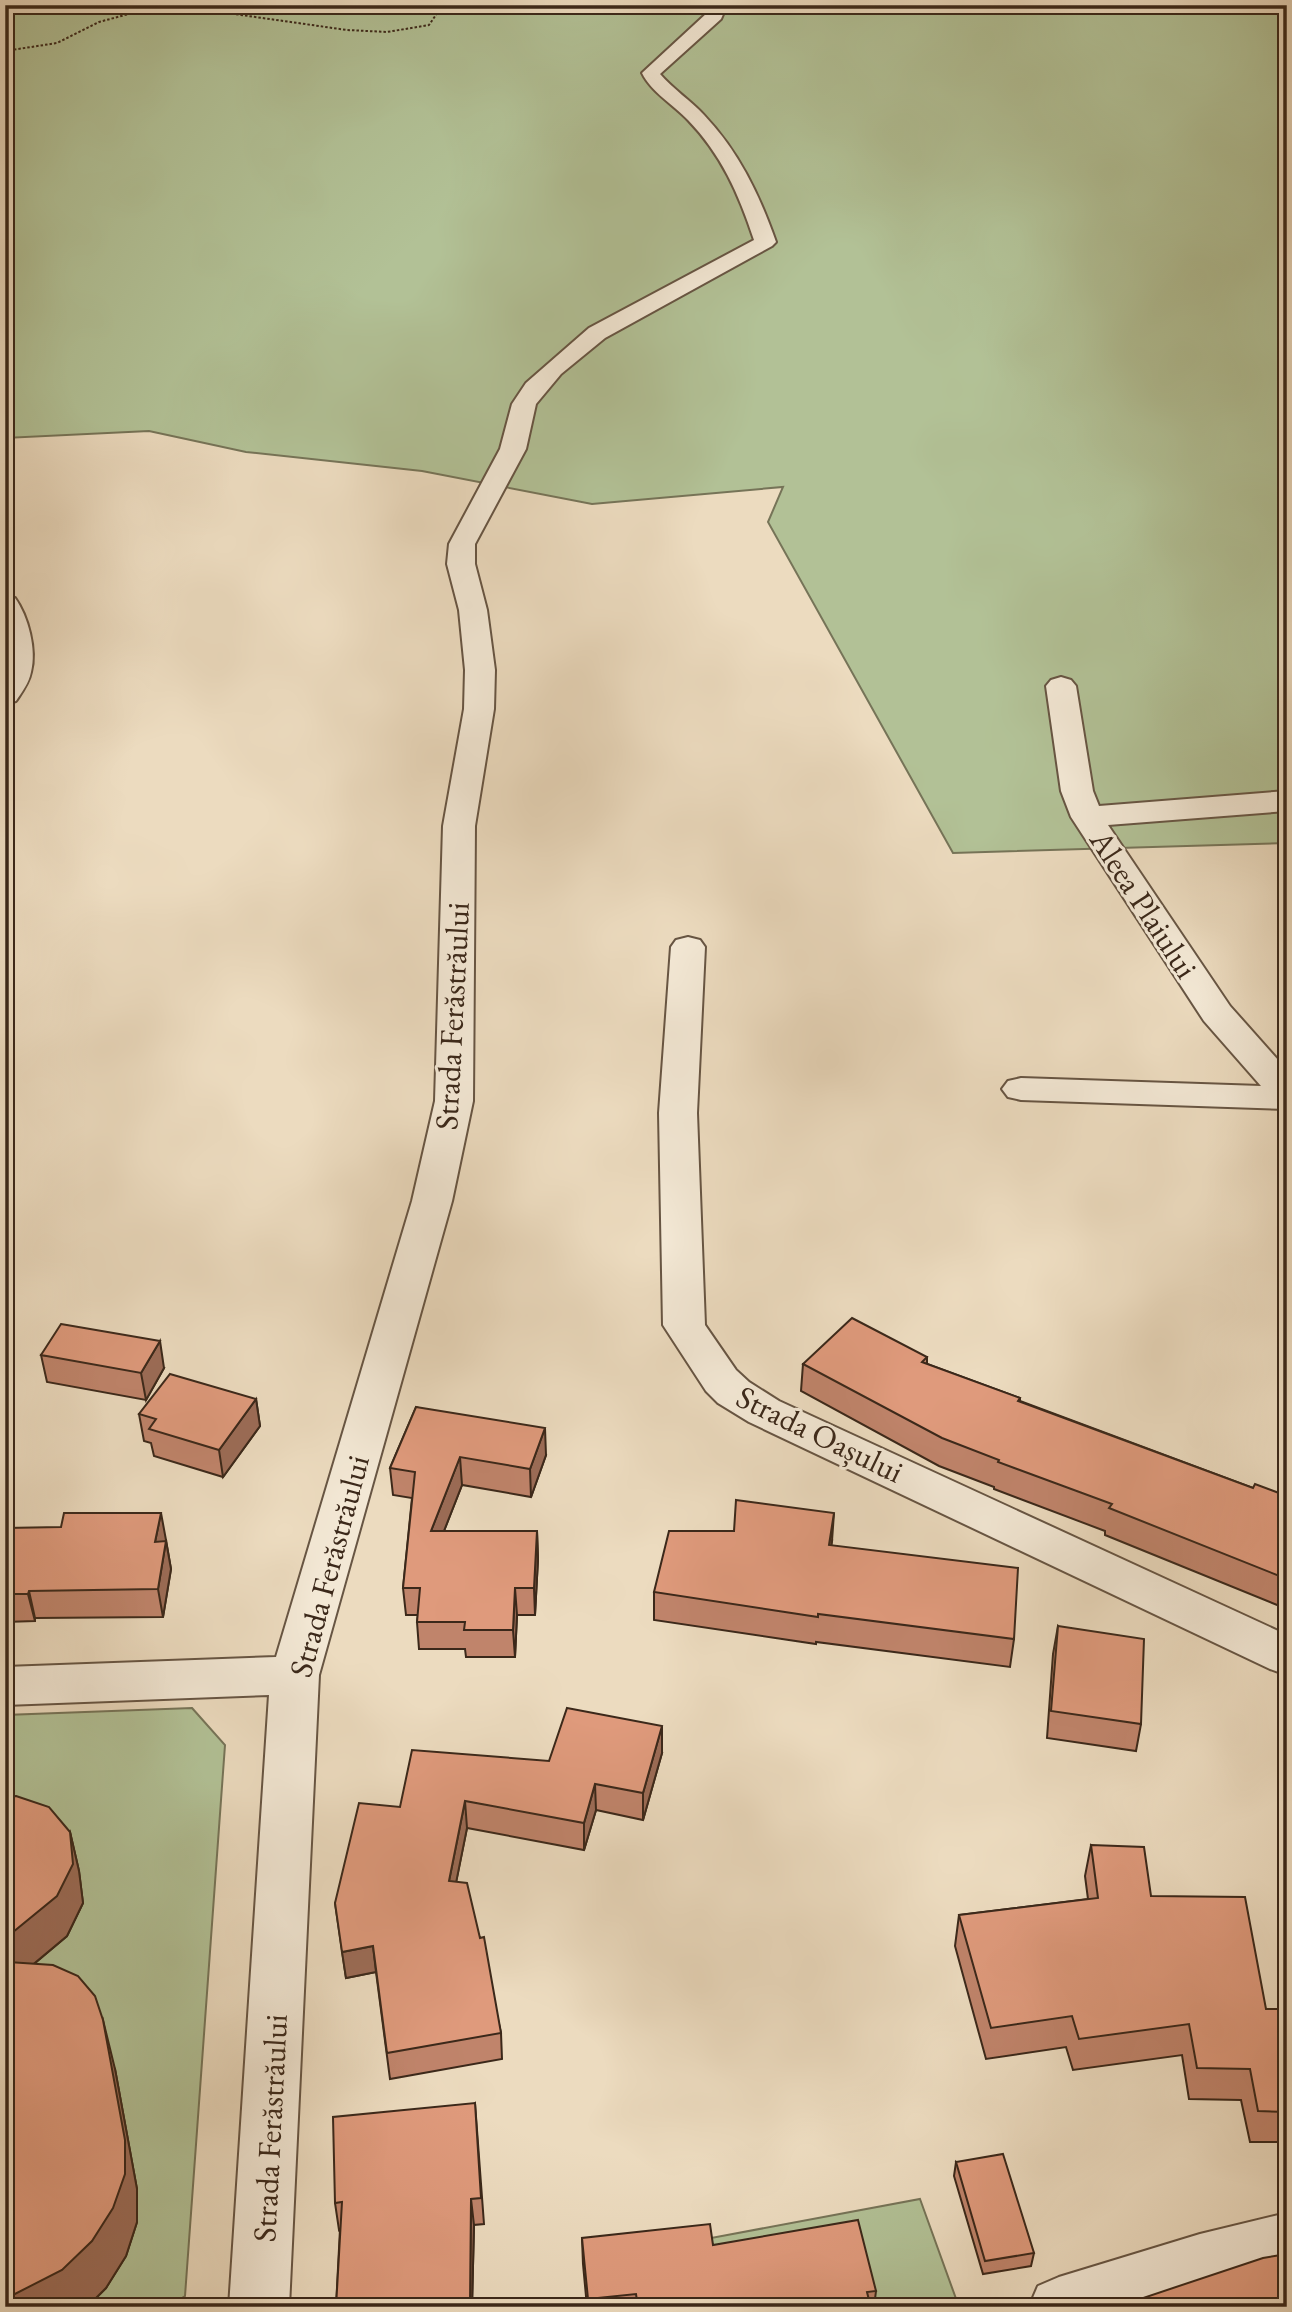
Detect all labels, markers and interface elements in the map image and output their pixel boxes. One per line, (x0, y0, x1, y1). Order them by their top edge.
street label: Aleea Plaiului (1080, 821, 1208, 986)
street label: Strada Ferăstrăului (425, 901, 479, 1131)
street label: Strada Oașului (730, 1376, 910, 1493)
street label: Strada Ferăstrăului (279, 1450, 379, 1682)
street label: Strada Ferăstrăului (243, 2013, 297, 2243)

